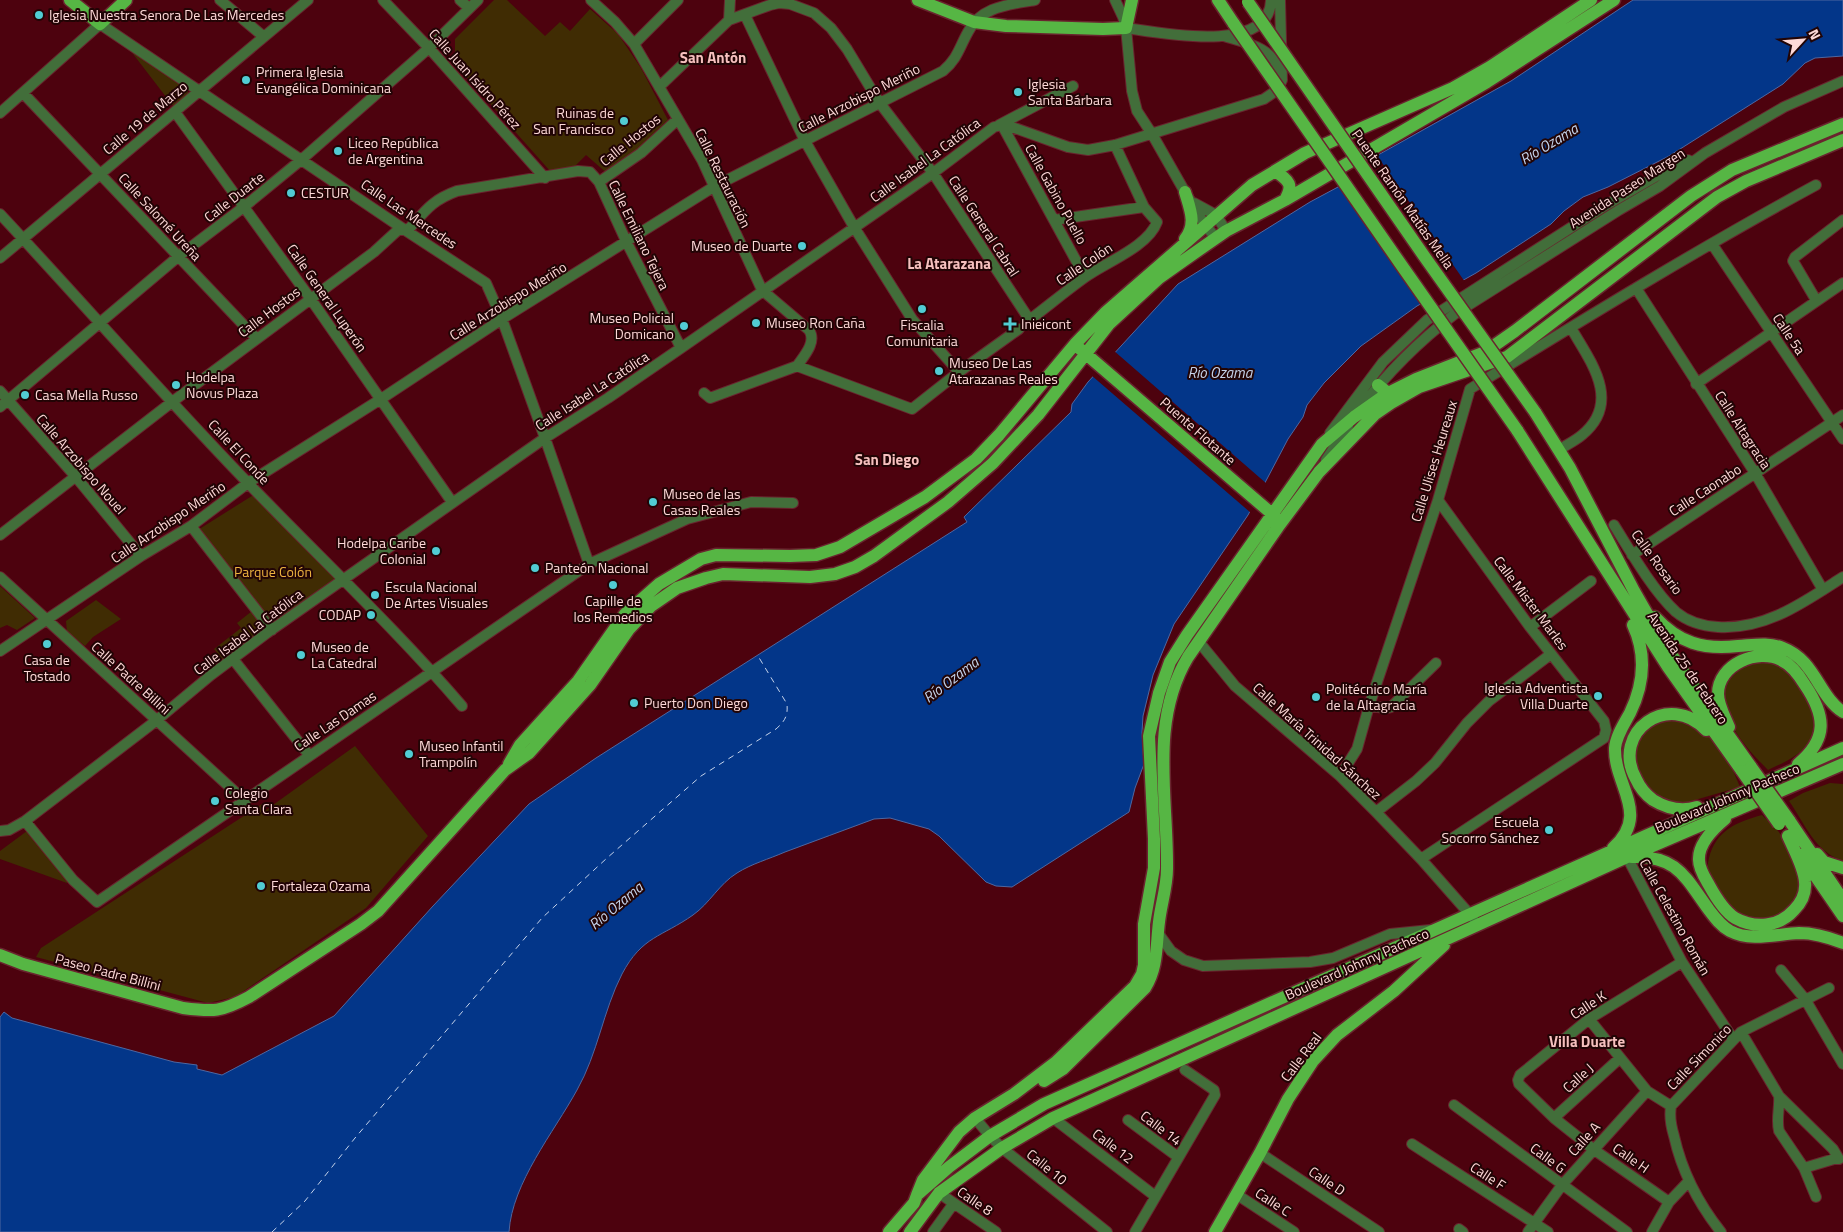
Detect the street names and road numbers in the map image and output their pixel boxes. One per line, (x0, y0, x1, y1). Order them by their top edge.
street label: Calle Juan Isidro Pérez (424, 24, 526, 134)
street label: Calle Arzobispo Meriño (794, 58, 923, 137)
street label: Calle 19 de Marzo (98, 76, 192, 159)
street label: Calle Hostos (595, 108, 665, 171)
street label: Calle Isabel La Católica (865, 112, 984, 207)
street label: Calle Restauración (690, 124, 757, 231)
street label: Puente Ramón Matías Mella (1347, 125, 1460, 273)
street label: Calle Gabino Puello (1020, 140, 1093, 248)
street label: Avenida Paseo Margen (1565, 142, 1689, 233)
street label: Calle Duarte (199, 166, 268, 227)
street label: Calle Salomé Ureña (114, 168, 207, 265)
street label: Calle General Cabral (944, 171, 1025, 280)
street label: Calle Las Mercedes (357, 174, 462, 254)
street label: Calle Emiliano Tejera (604, 176, 675, 293)
street label: Calle Colón (1051, 237, 1116, 290)
street label: Calle General Luperón (282, 239, 373, 356)
street label: Calle Arzobispo Meriño (445, 256, 570, 345)
street label: Calle Hostos (233, 281, 304, 342)
street label: Calle 5a (1768, 309, 1811, 359)
street label: Calle Isabel La Católica (531, 346, 653, 435)
street label: Calle Altagracia (1710, 386, 1777, 473)
street label: Puente Flotante (1156, 392, 1241, 470)
street label: Calle Ulises Heureaux (1405, 397, 1462, 524)
street label: Calle Arzobispo Nouel (32, 409, 131, 519)
street label: Calle El Conde (204, 414, 275, 489)
street label: Calle Caonabo (1664, 458, 1745, 521)
street label: Calle Arzobispo Meriño (106, 475, 229, 568)
street label: Calle Rosario (1627, 525, 1688, 599)
street label: Calle Mister Marles (1489, 551, 1574, 654)
street label: Calle Isabel La Católica (189, 583, 307, 680)
street label: Avenida 25 de Febrero (1643, 607, 1734, 728)
street label: Calle Padre Billini (87, 636, 176, 719)
street label: Calle María Trinidad Sánchez (1248, 677, 1386, 804)
street label: Calle Las Damas (289, 685, 380, 756)
street label: Boulevard Johnny Pacheco (1651, 758, 1802, 838)
street label: Calle Celestino Román (1635, 855, 1716, 979)
street label: Boulevard Johnny Pacheco (1282, 922, 1432, 1005)
street label: Paseo Padre Billini (53, 947, 163, 996)
street label: Calle K (1566, 985, 1610, 1024)
street label: Calle Simonico (1662, 1019, 1736, 1095)
street label: Calle Real (1275, 1028, 1326, 1086)
street label: Calle J (1558, 1058, 1598, 1097)
street label: Calle 14 (1136, 1105, 1186, 1150)
street label: Calle A (1563, 1116, 1605, 1160)
street label: Calle 12 (1088, 1123, 1138, 1168)
street label: Calle G (1526, 1137, 1571, 1178)
street label: Calle H (1609, 1137, 1654, 1178)
street label: Calle 10 (1022, 1144, 1072, 1190)
street label: Calle F (1466, 1156, 1510, 1195)
street label: Calle D (1305, 1161, 1350, 1201)
street label: Calle 8 (953, 1181, 997, 1220)
street label: Calle C (1251, 1182, 1296, 1221)

